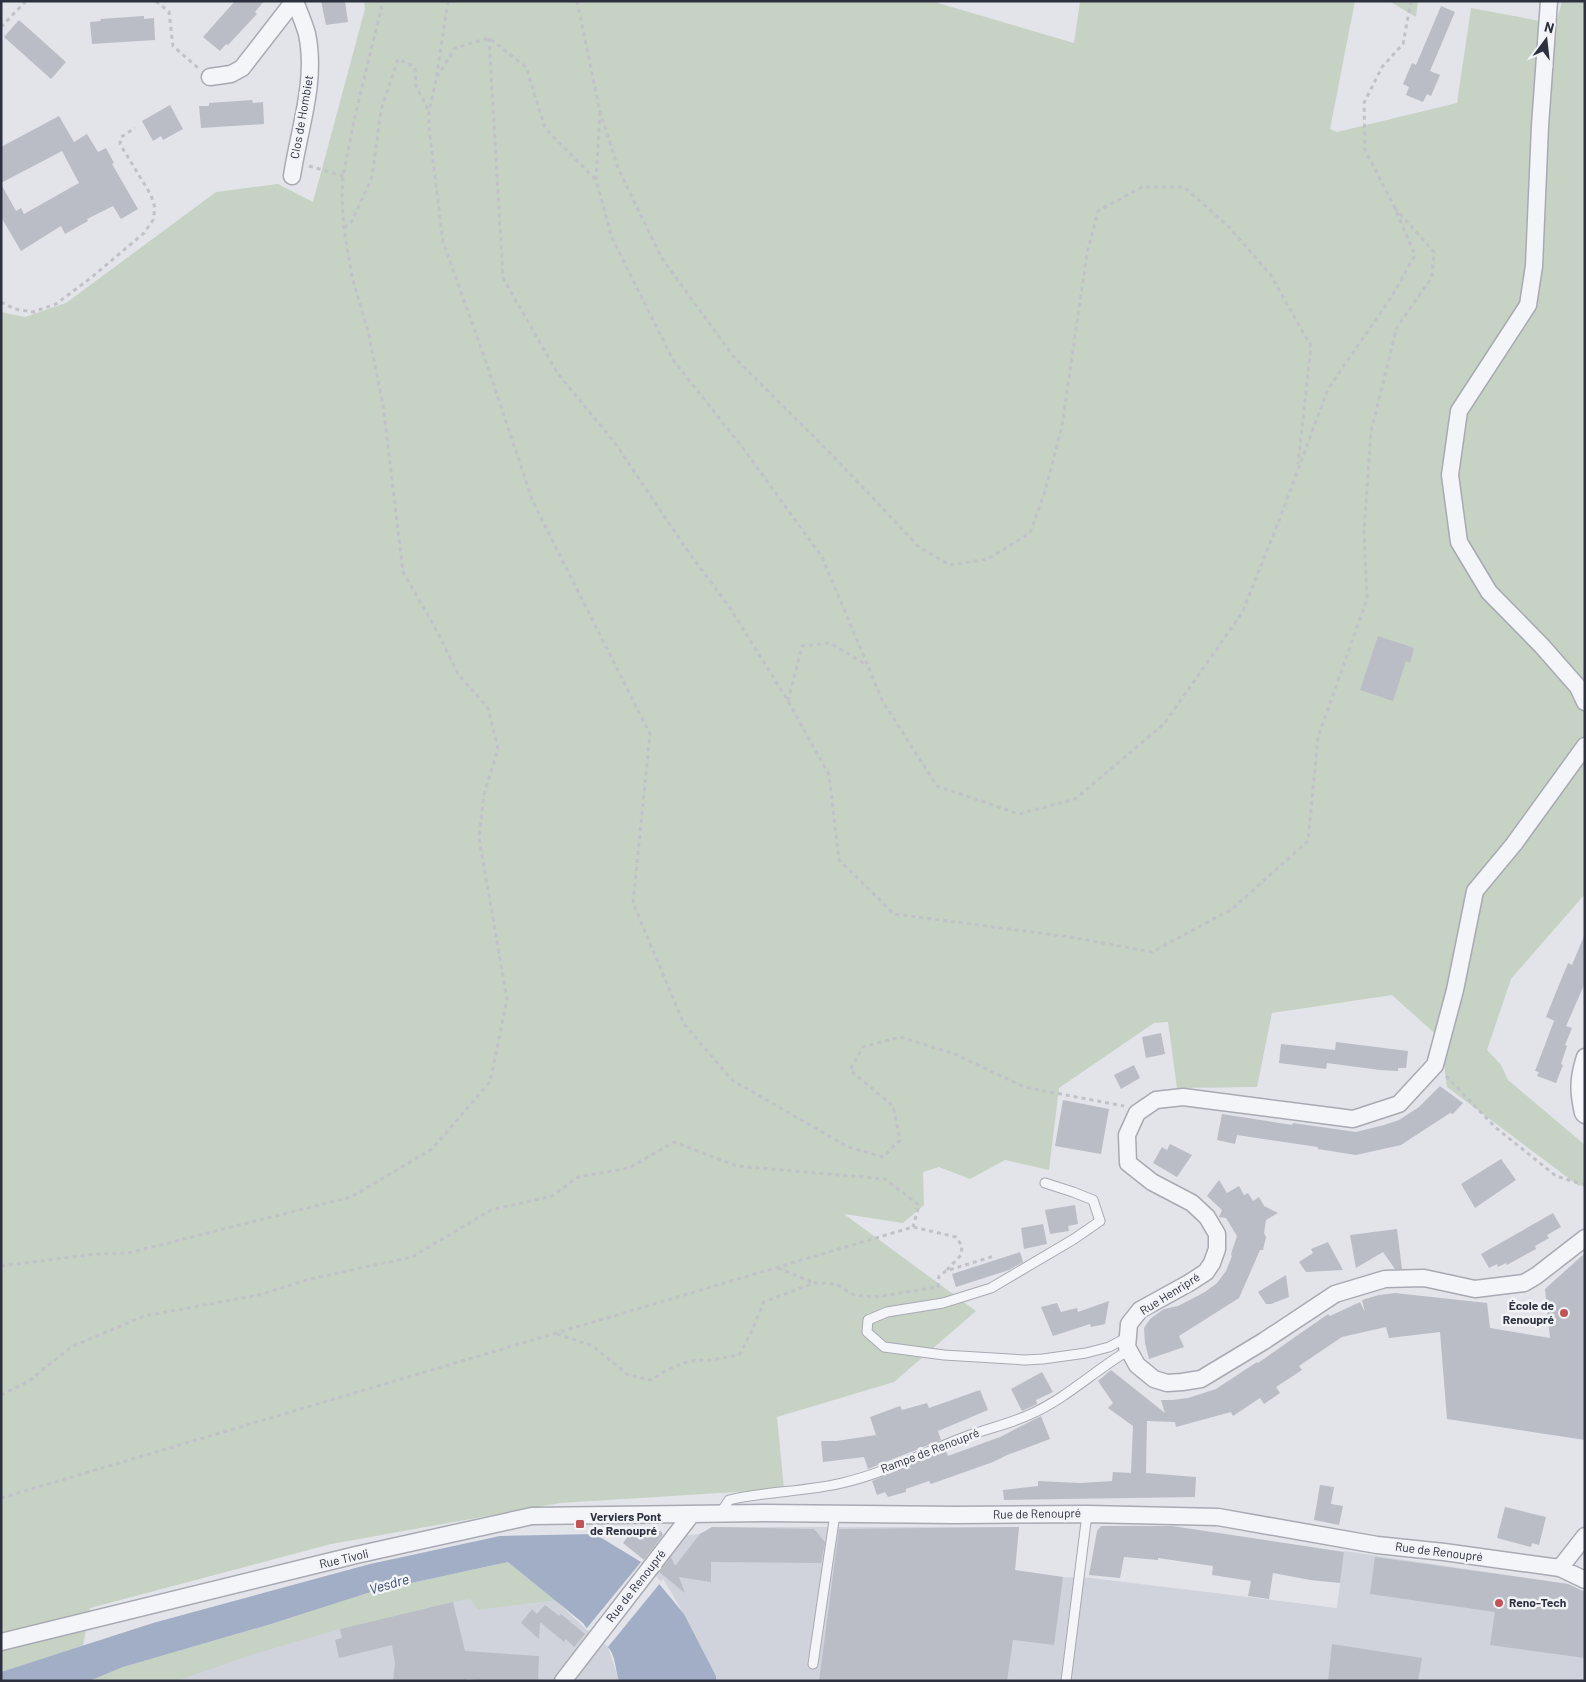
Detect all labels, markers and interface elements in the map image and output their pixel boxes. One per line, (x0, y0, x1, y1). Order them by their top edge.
north arrow (1521, 15, 1571, 65)
text: N (1543, 18, 1556, 36)
street label: Clos de Hombiet (287, 74, 315, 160)
street label: Rue Henripré (1137, 1269, 1202, 1317)
place label: École de Renoupré (1503, 1298, 1554, 1326)
marker: École de Renoupré (1558, 1307, 1570, 1319)
street label: Rampe de Renoupré (878, 1425, 981, 1475)
street label: Rue de Renoupré (993, 1505, 1081, 1521)
place label: Verviers Pont de Renoupré (590, 1509, 662, 1537)
marker: Verviers Pont de Renoupré (574, 1518, 586, 1530)
street label: Rue de Renoupré (1394, 1539, 1484, 1563)
street label: Rue Tivoli (318, 1546, 370, 1570)
street label: Rue de Renoupré (603, 1546, 668, 1624)
water label: Vesdre (367, 1570, 411, 1597)
place label: Reno-Tech (1509, 1595, 1566, 1609)
marker: Reno-Tech (1493, 1597, 1505, 1609)

